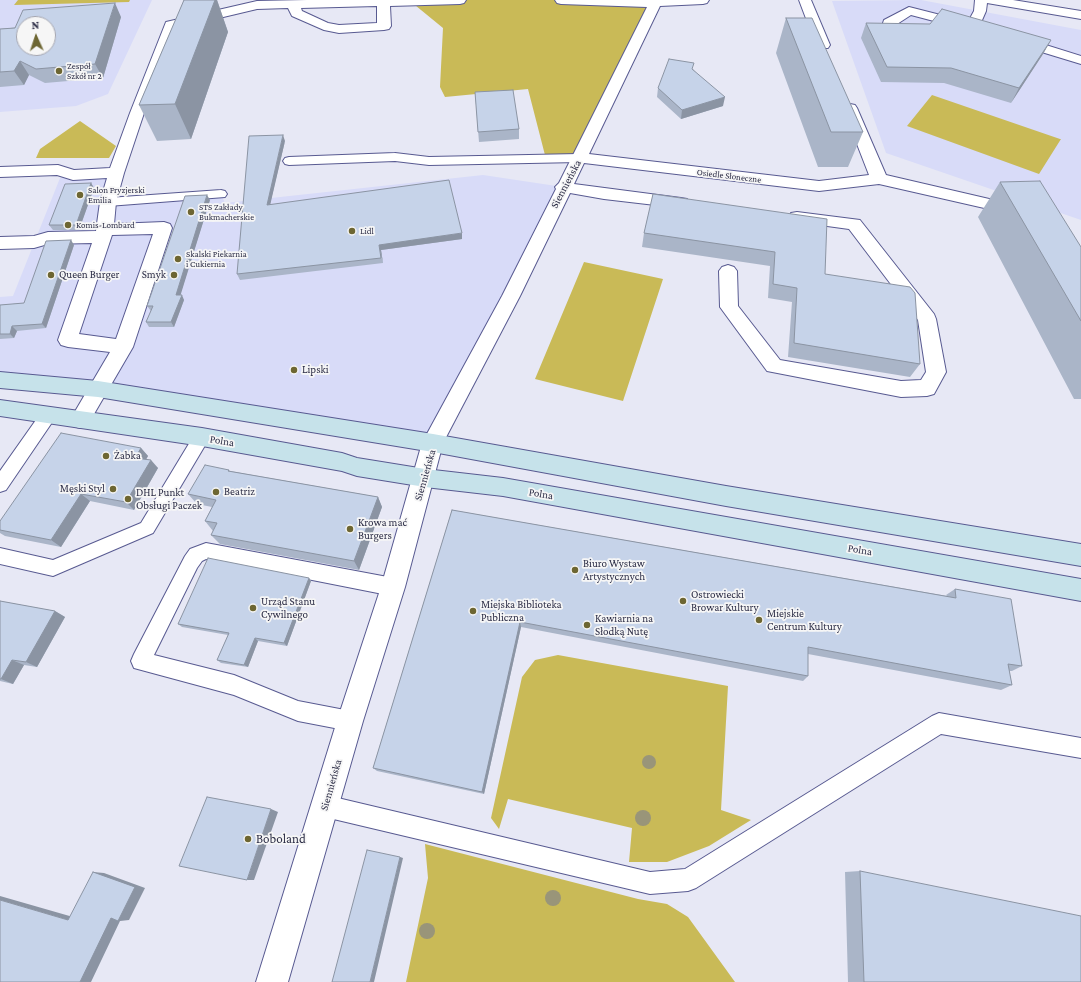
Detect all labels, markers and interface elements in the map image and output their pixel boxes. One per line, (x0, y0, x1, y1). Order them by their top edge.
north arrow (16, 16, 56, 56)
text: N (31, 19, 39, 31)
place label: Zespół Szkół nr 2 (67, 61, 102, 82)
marker: Zespół Szkół nr 2 (54, 66, 64, 76)
street label: Siennieńska (548, 158, 584, 210)
street label: Osiedle Słoneczne (696, 167, 762, 185)
place label: Salon Fryzjerski Emilia (88, 185, 145, 206)
marker: Salon Fryzjerski Emilia (75, 190, 85, 200)
place label: STS Zakłady Bukmacherskie (199, 202, 254, 223)
marker: STS Zakłady Bukmacherskie (186, 207, 196, 217)
marker: Komis-Lombard (63, 220, 73, 230)
place label: Komis-Lombard (76, 220, 135, 230)
marker: Lidl (347, 226, 357, 236)
place label: Lidl (360, 226, 374, 236)
place label: Skalski Piekarnia i Cukiernia (186, 249, 247, 270)
marker: Skalski Piekarnia i Cukiernia (173, 254, 183, 264)
place label: Queen Burger (59, 268, 119, 282)
place label: Smyk (142, 268, 166, 282)
marker: Queen Burger (46, 270, 56, 280)
marker: Smyk (169, 270, 179, 280)
place label: Lipski (302, 363, 329, 377)
marker: Lipski (289, 365, 299, 375)
street label: Polna (209, 432, 235, 450)
street label: Siennieńska (411, 448, 439, 502)
place label: Żabka (114, 449, 141, 463)
marker: Żabka (101, 451, 111, 461)
place label: Męski Styl (60, 482, 105, 496)
marker: Męski Styl (108, 484, 118, 494)
place label: Beatriz (224, 485, 255, 499)
street label: Polna (528, 485, 554, 503)
place label: DHL Punkt Obsługi Paczek (136, 486, 202, 512)
marker: Beatriz (211, 487, 221, 497)
marker: DHL Punkt Obsługi Paczek (123, 494, 133, 504)
place label: Krowa mać Burgers (358, 516, 407, 542)
marker: Krowa mać Burgers (345, 524, 355, 534)
street label: Polna (847, 541, 873, 559)
place label: Biuro Wystaw Artystycznych (583, 557, 645, 583)
marker: Biuro Wystaw Artystycznych (570, 565, 580, 575)
place label: Ostrowiecki Browar Kultury (691, 588, 759, 614)
place label: Urząd Stanu Cywilnego (261, 595, 315, 621)
marker: Ostrowiecki Browar Kultury (678, 596, 688, 606)
place label: Miejska Biblioteka Publiczna (481, 598, 562, 624)
marker: Urząd Stanu Cywilnego (248, 603, 258, 613)
marker: Miejska Biblioteka Publiczna (468, 606, 478, 616)
place label: Miejskie Centrum Kultury (767, 607, 842, 633)
place label: Kawiarnia na Słodką Nutę (595, 612, 653, 638)
marker: Miejskie Centrum Kultury (754, 615, 764, 625)
marker: Kawiarnia na Słodką Nutę (582, 620, 592, 630)
street label: Siennieńska (317, 758, 345, 812)
place label: Boboland (256, 831, 306, 847)
marker: Boboland (243, 834, 253, 844)

